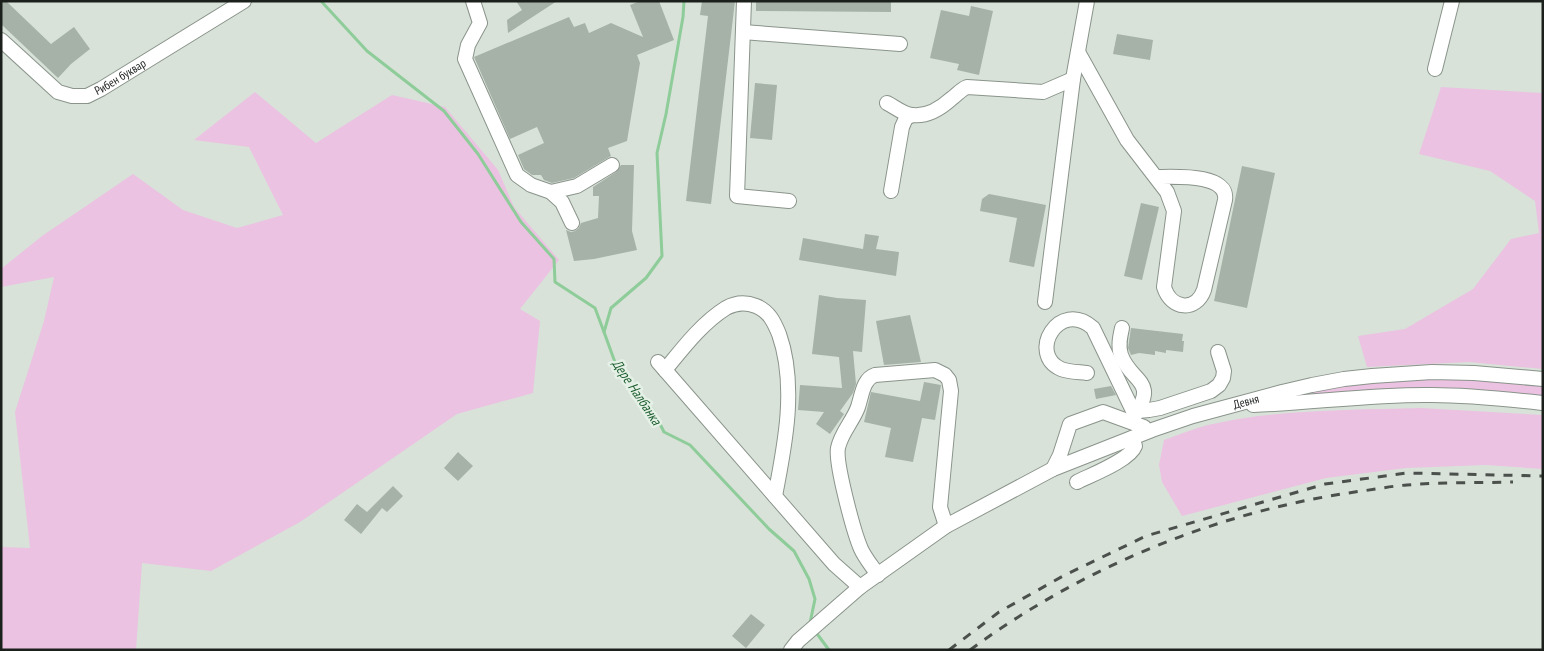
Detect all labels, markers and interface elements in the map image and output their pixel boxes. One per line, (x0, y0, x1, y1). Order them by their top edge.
street label: Рибен буквар (92, 55, 148, 98)
water label: Дере Налбанка (608, 355, 666, 429)
street label: Девня (1231, 390, 1261, 412)

